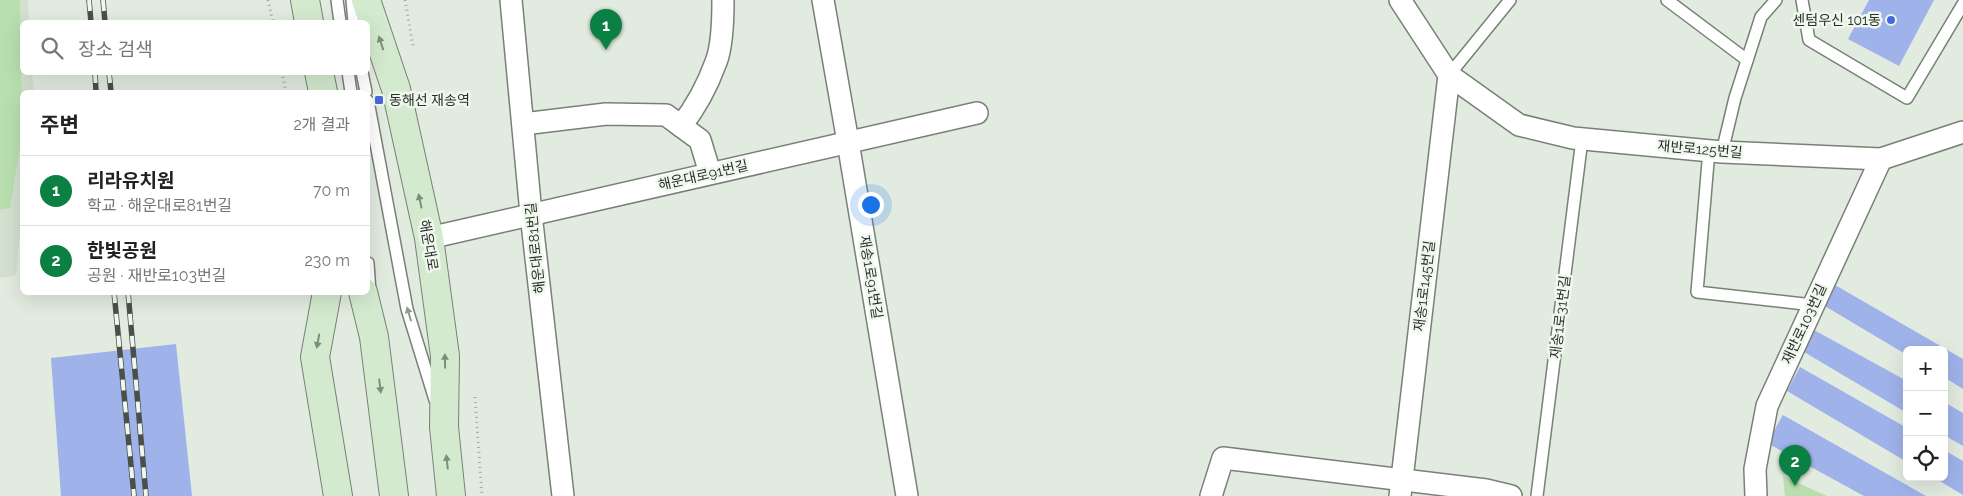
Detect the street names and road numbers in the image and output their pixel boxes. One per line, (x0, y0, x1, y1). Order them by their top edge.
street label: 재반로125번길 (1657, 137, 1743, 161)
street label: 해운대로91번길 (657, 157, 749, 193)
street label: 해운대로81번길 (522, 202, 548, 294)
street label: 해운대로 (417, 218, 441, 272)
street label: 재송1로91번길 (856, 234, 886, 320)
street label: 재송1로145번길 (1410, 240, 1438, 332)
street label: 재송1로31번길 (1547, 274, 1573, 360)
street label: 재반로103번길 (1778, 281, 1830, 367)

